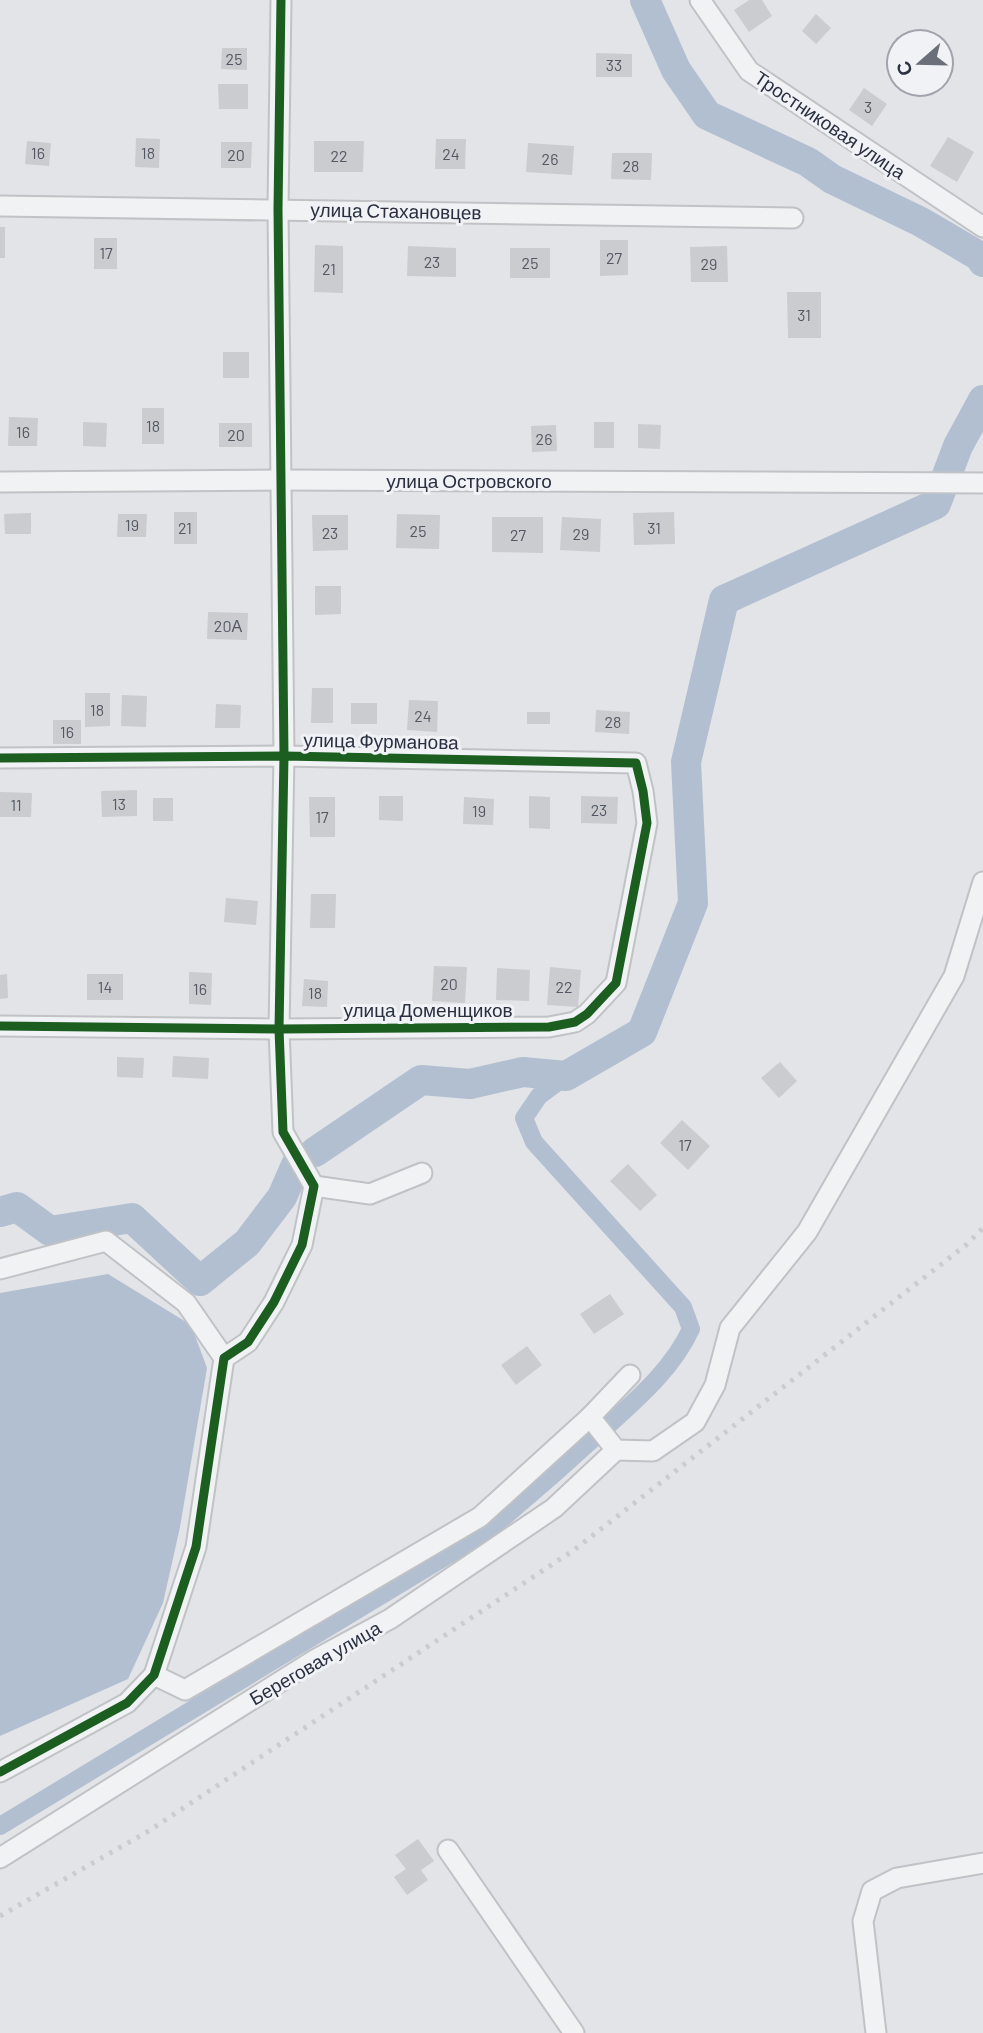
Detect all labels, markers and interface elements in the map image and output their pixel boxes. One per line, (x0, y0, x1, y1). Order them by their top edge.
north arrow (885, 28, 955, 98)
house number: 25 (226, 49, 242, 68)
house number: 33 (606, 55, 622, 74)
text: С (890, 58, 917, 79)
street label: Тростниковая улица (751, 66, 910, 184)
house number: 3 (864, 97, 872, 116)
house number: 16 (31, 143, 45, 162)
house number: 18 (141, 143, 155, 162)
house number: 24 (442, 144, 460, 163)
house number: 20 (227, 145, 245, 164)
house number: 22 (330, 146, 348, 165)
house number: 26 (542, 149, 558, 168)
house number: 28 (623, 156, 639, 175)
street label: улица Стахановцев (310, 198, 482, 223)
house number: 17 (99, 243, 113, 262)
house number: 27 (606, 248, 622, 267)
house number: 23 (424, 252, 440, 271)
house number: 25 (522, 253, 538, 272)
house number: 29 (701, 254, 717, 273)
house number: 21 (322, 259, 336, 278)
house number: 31 (797, 305, 811, 324)
house number: 18 (146, 416, 160, 435)
house number: 16 (16, 422, 30, 441)
house number: 20 (227, 425, 245, 444)
house number: 26 (536, 429, 552, 448)
street label: улица Островского (386, 469, 552, 492)
house number: 19 (125, 515, 139, 534)
house number: 21 (178, 518, 192, 537)
house number: 31 (647, 518, 661, 537)
house number: 25 (410, 521, 426, 540)
house number: 23 (322, 523, 338, 542)
house number: 29 (573, 524, 589, 543)
house number: 27 (510, 525, 526, 544)
house number: 20А (214, 616, 242, 635)
house number: 18 (90, 700, 104, 719)
house number: 24 (414, 706, 432, 725)
house number: 28 (605, 712, 621, 731)
house number: 16 (60, 722, 74, 741)
street label: улица Фурманова (303, 728, 459, 753)
house number: 13 (112, 794, 126, 813)
house number: 11 (10, 795, 22, 814)
house number: 23 (591, 800, 607, 819)
house number: 19 (472, 801, 486, 820)
house number: 17 (315, 807, 329, 826)
house number: 20 (440, 974, 458, 993)
house number: 14 (98, 977, 112, 996)
house number: 22 (555, 977, 573, 996)
house number: 16 (193, 979, 207, 998)
house number: 18 (308, 983, 322, 1002)
street label: улица Доменщиков (343, 998, 513, 1021)
house number: 17 (678, 1135, 692, 1154)
street label: Береговая улица (245, 1615, 385, 1710)

